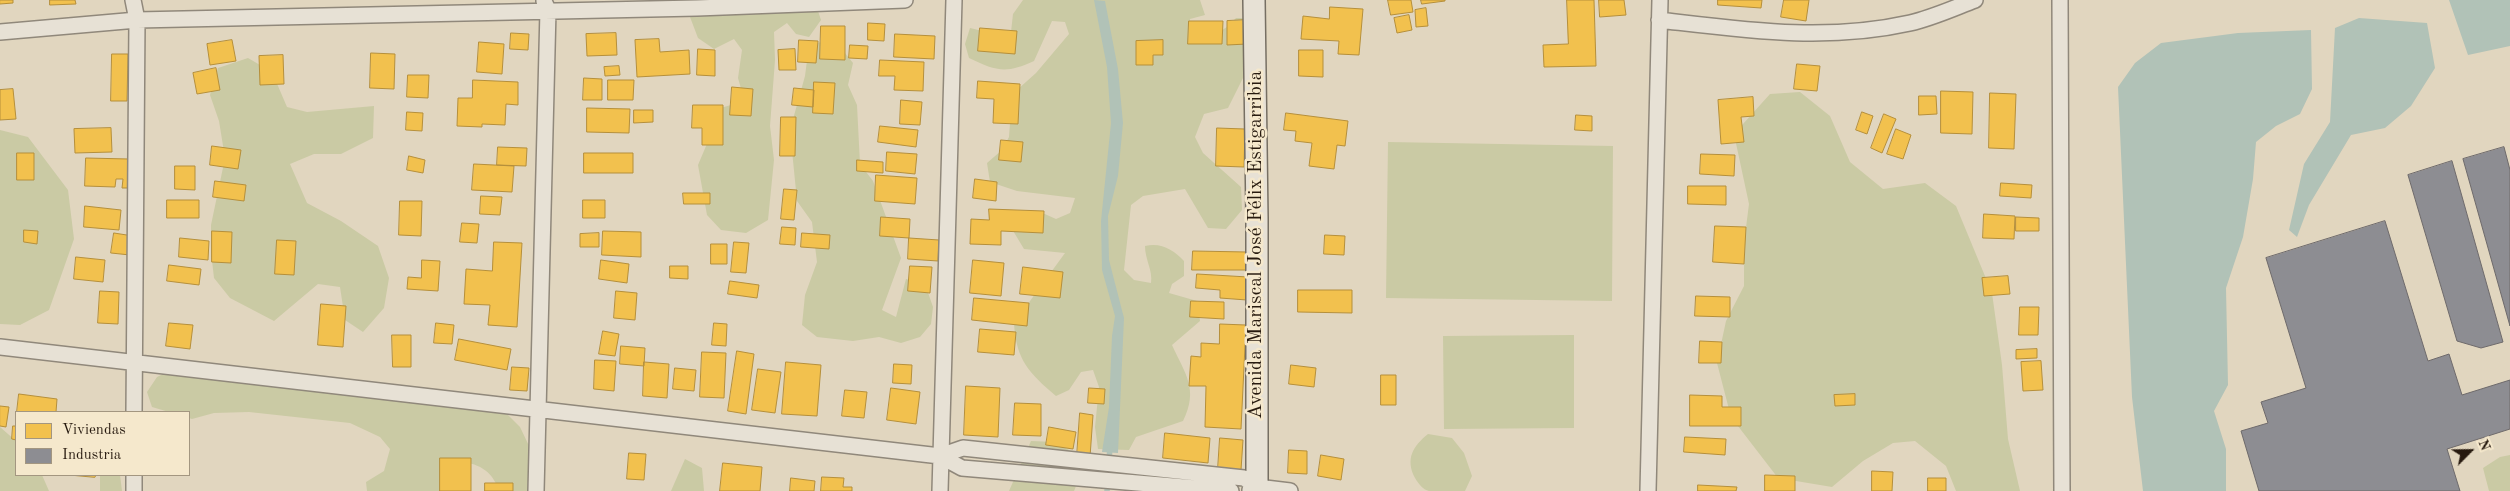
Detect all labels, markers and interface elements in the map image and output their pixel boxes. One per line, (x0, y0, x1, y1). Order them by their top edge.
street label: Avenida Mariscal José Félix Estigarribia (1244, 71, 1268, 419)
legend (15, 411, 190, 476)
text: Viviendas (62, 423, 126, 438)
north arrow (2445, 426, 2495, 476)
text: N (2475, 437, 2492, 453)
text: Industria (62, 448, 121, 463)

